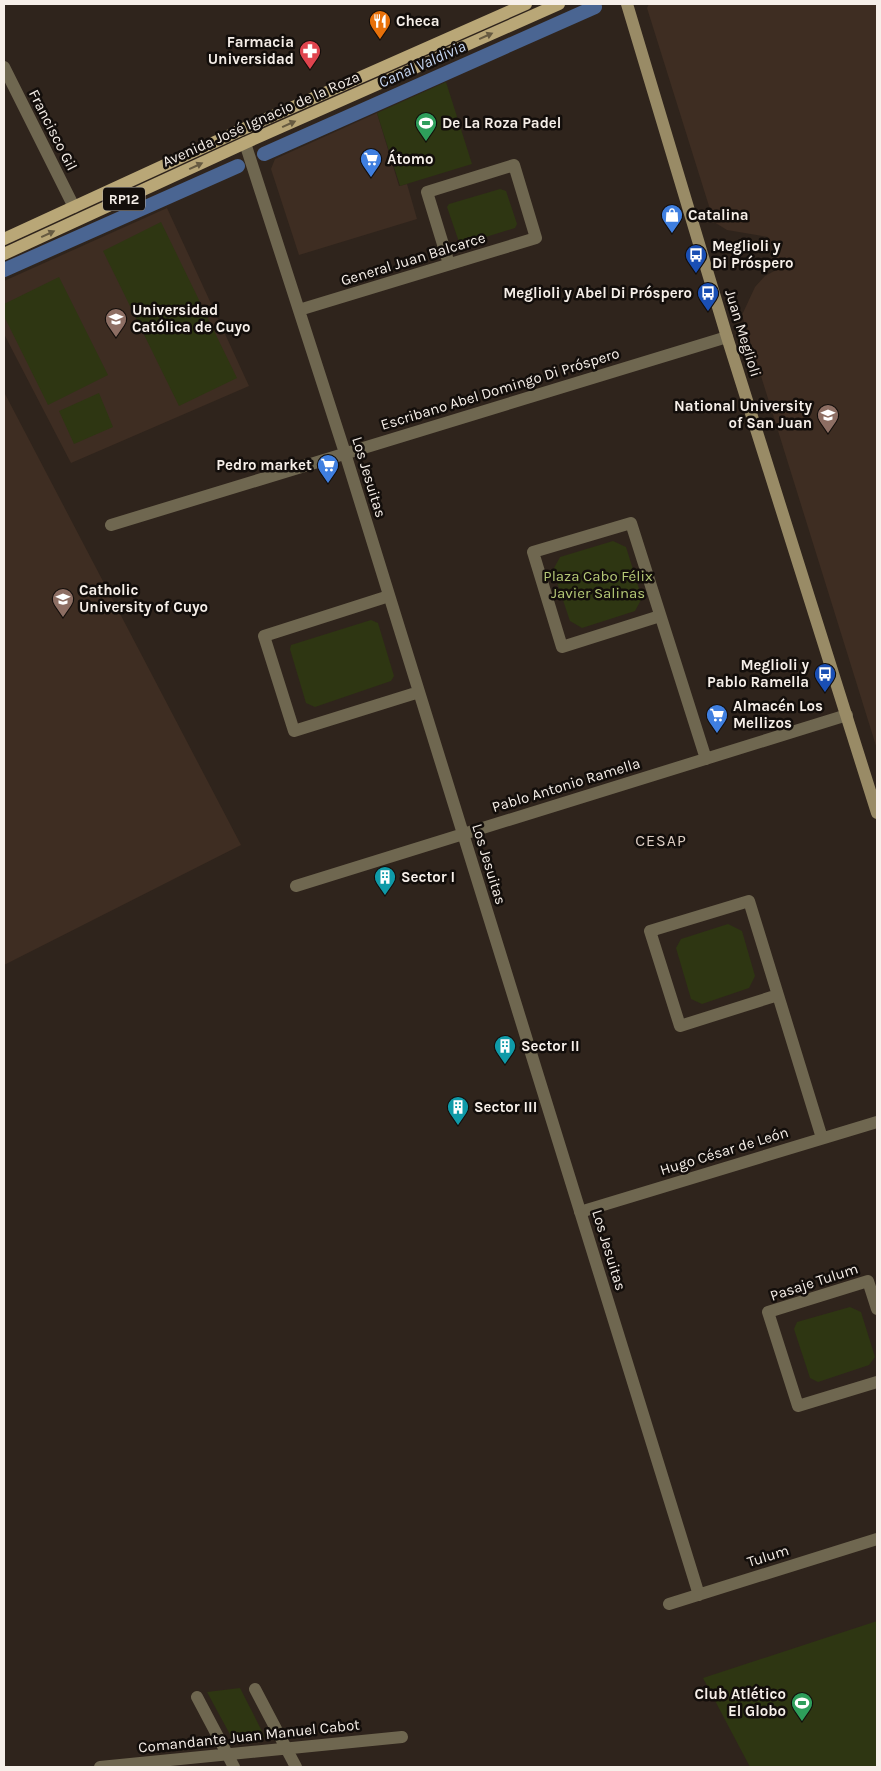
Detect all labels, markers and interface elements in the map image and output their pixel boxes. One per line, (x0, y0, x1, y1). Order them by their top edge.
restaurant icon: Checa (368, 9, 392, 40)
place label: Checa (396, 12, 440, 30)
one-way arrow (479, 32, 493, 40)
place label: Farmacia Universidad (208, 33, 294, 68)
water label: Canal Valdivia (376, 36, 468, 92)
pharmacy icon: Farmacia Universidad (298, 39, 322, 70)
street label: Avenida José Ignacio de la Roza (160, 67, 362, 171)
street label: Francisco Gil (25, 86, 81, 174)
sports icon: De La Roza Padel (414, 111, 438, 142)
place label: De La Roza Padel (442, 114, 561, 132)
one-way arrow (282, 119, 296, 127)
supermarket icon: Átomo (359, 147, 383, 178)
place label: Átomo (387, 149, 434, 168)
one-way arrow (189, 162, 203, 170)
road number: RP12 (103, 188, 145, 210)
shop icon: Catalina (660, 203, 684, 234)
place label: Catalina (688, 206, 749, 224)
street label: General Juan Balcarce (339, 228, 487, 290)
one-way arrow (41, 229, 55, 237)
place label: Meglioli y Di Próspero (712, 237, 794, 272)
bus stop icon: Meglioli y Di Próspero (684, 243, 708, 274)
bus stop icon: Meglioli y Abel Di Próspero (696, 281, 720, 312)
place label: Meglioli y Abel Di Próspero (503, 284, 692, 302)
street label: Juan Meglioli (721, 287, 765, 379)
place label: Universidad Católica de Cuyo (132, 301, 251, 336)
school or university icon: Universidad Católica de Cuyo (104, 307, 128, 338)
street label: Escribano Abel Domingo Di Próspero (379, 344, 621, 434)
place label: National University of San Juan (674, 397, 812, 432)
school or university icon: National University of San Juan (816, 403, 840, 434)
street label: Los Jesuitas (348, 434, 390, 520)
supermarket icon: Pedro market (316, 453, 340, 484)
place label: Pedro market (216, 456, 312, 474)
park label: Plaza Cabo Félix Javier Salinas (543, 567, 653, 602)
place label: Catholic University of Cuyo (79, 581, 208, 616)
school or university icon: Catholic University of Cuyo (51, 587, 75, 618)
place label: Meglioli y Pablo Ramella (707, 656, 809, 691)
bus stop icon: Meglioli y Pablo Ramella (813, 662, 837, 693)
place label: Almacén Los Mellizos (733, 697, 823, 732)
supermarket icon: Almacén Los Mellizos (705, 703, 729, 734)
street label: Pablo Antonio Ramella (490, 754, 642, 816)
street label: Los Jesuitas (468, 821, 510, 907)
district label: CESAP (635, 831, 687, 850)
building icon: Sector I (373, 865, 397, 896)
place label: Sector I (401, 868, 455, 886)
building icon: Sector II (493, 1034, 517, 1065)
place label: Sector II (521, 1037, 580, 1055)
building icon: Sector III (446, 1095, 470, 1126)
place label: Sector III (474, 1098, 537, 1116)
street label: Hugo César de León (658, 1123, 790, 1179)
street label: Los Jesuitas (588, 1207, 630, 1293)
street label: Pasaje Tulum (768, 1259, 860, 1305)
street label: Tulum (745, 1541, 791, 1571)
place label: Club Atlético El Globo (694, 1685, 786, 1720)
sports icon: Club Atlético El Globo (790, 1691, 814, 1722)
street label: Comandante Juan Manuel Cabot (137, 1715, 361, 1757)

